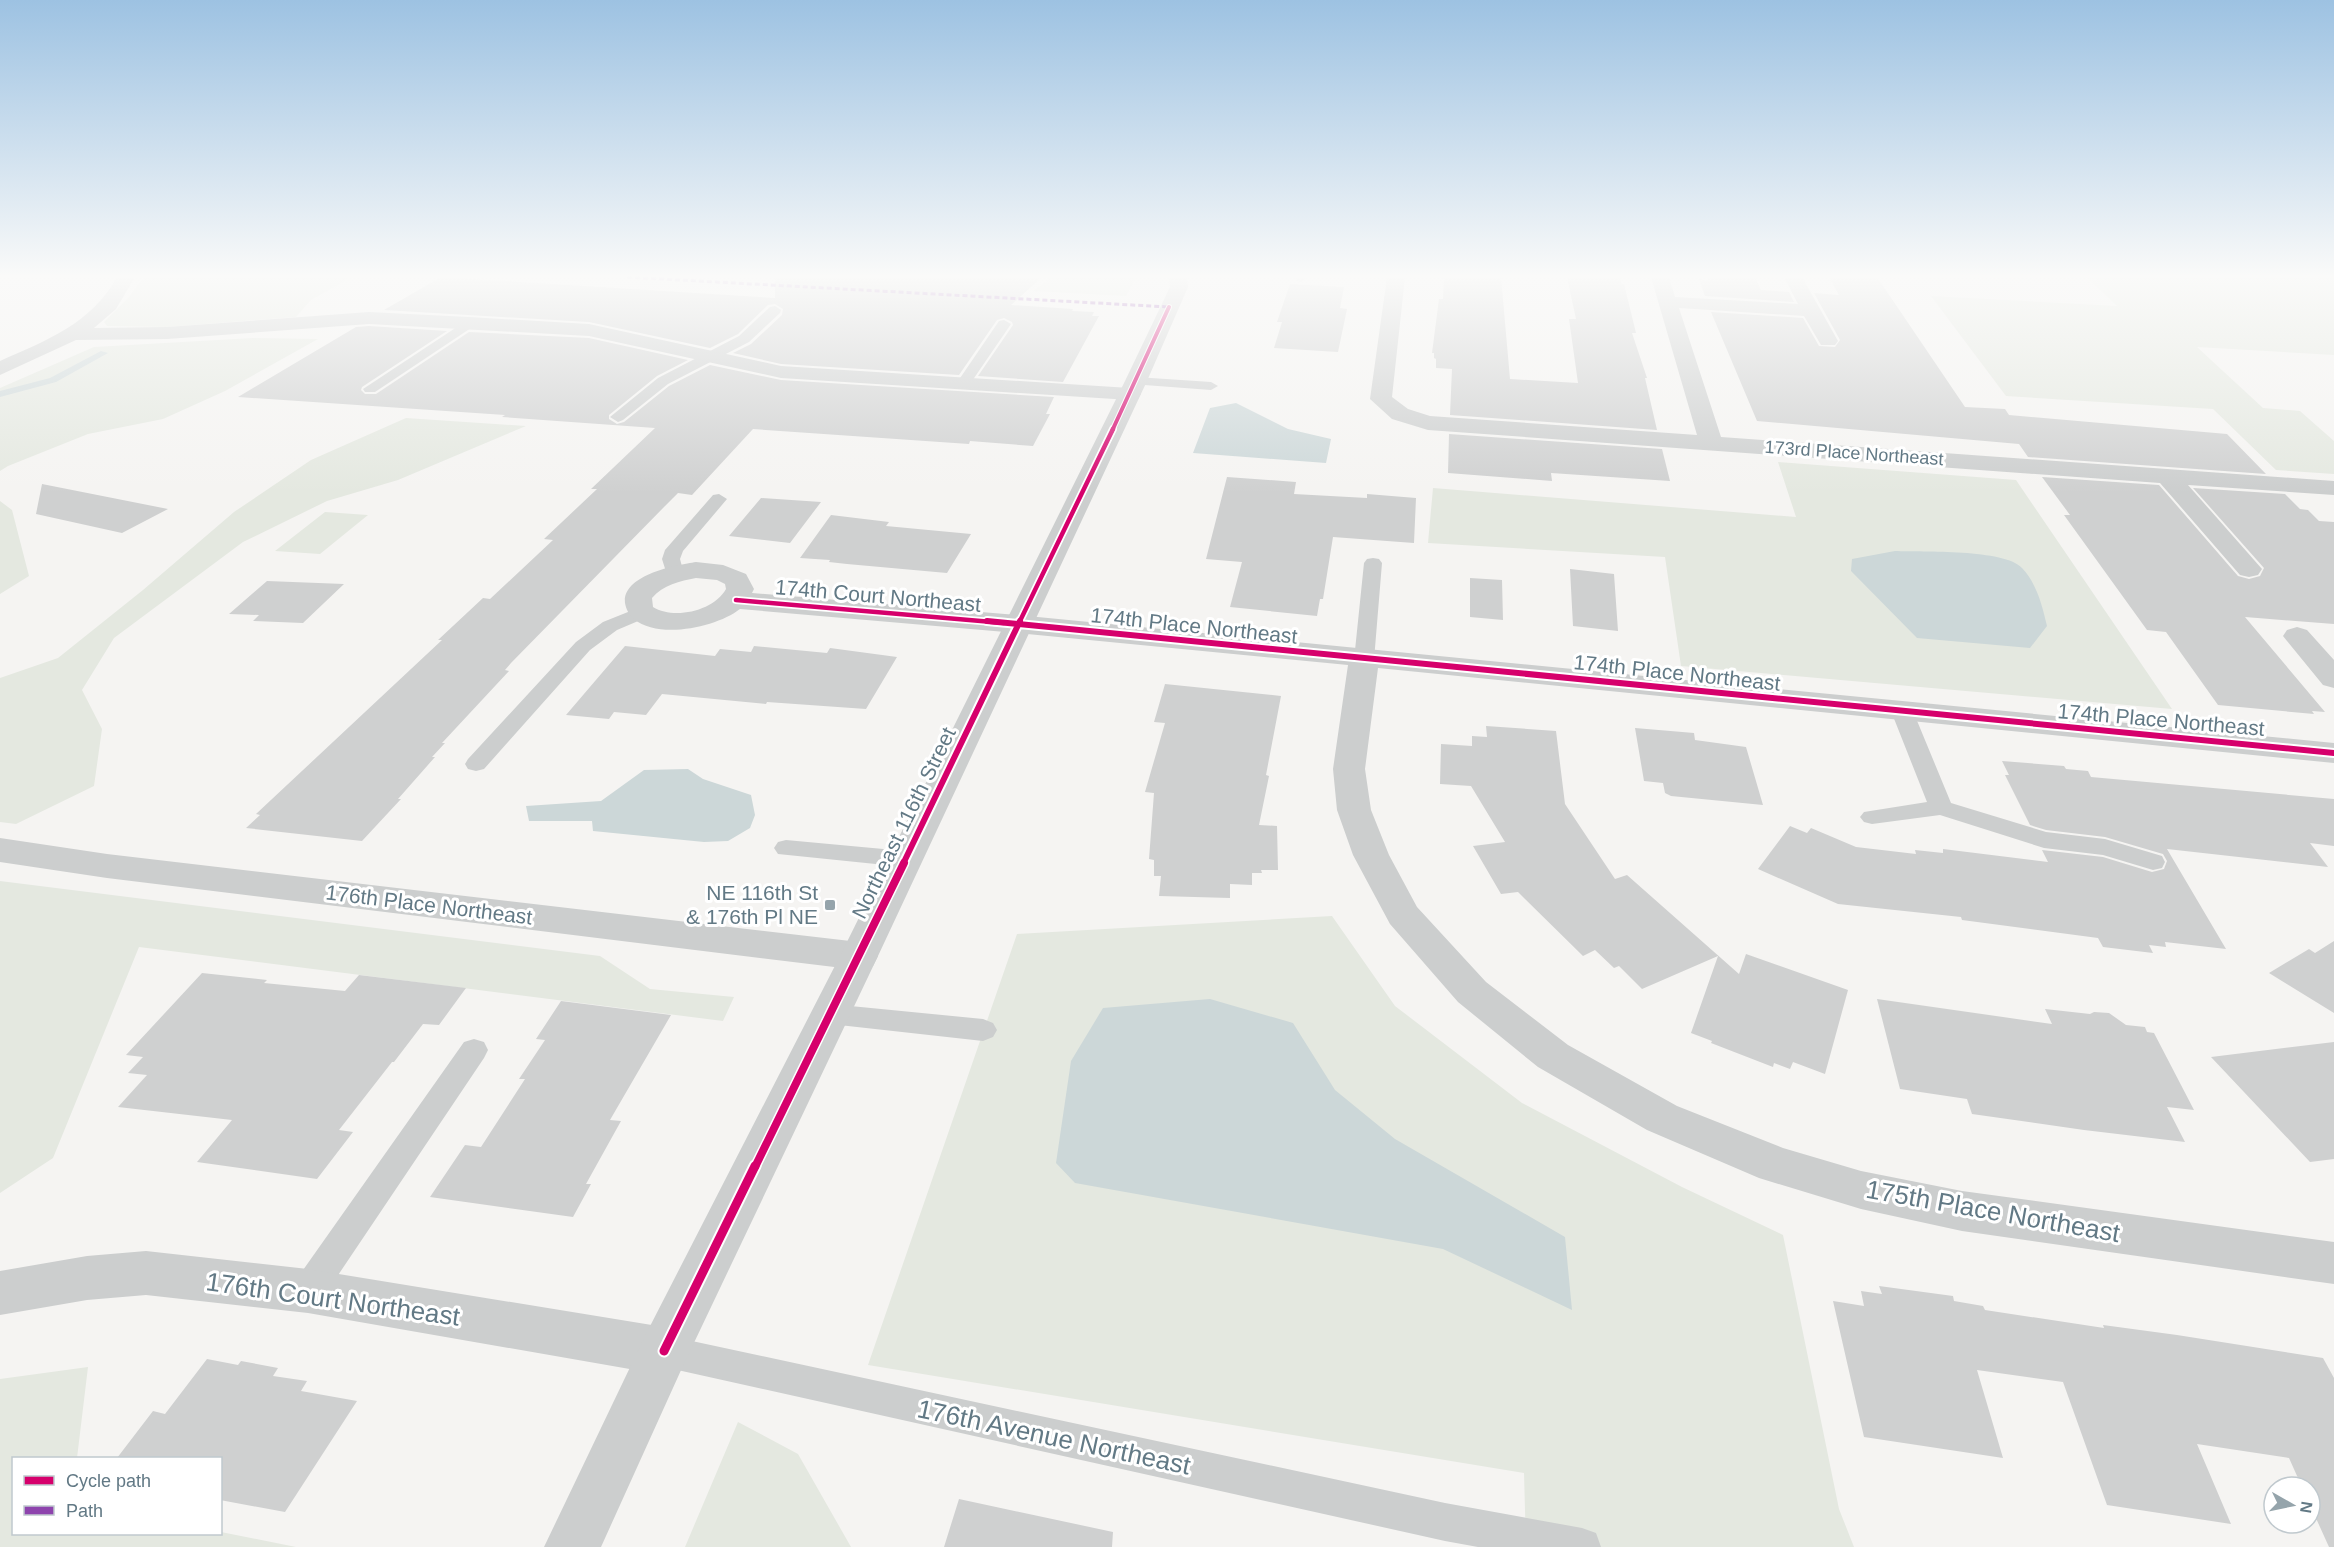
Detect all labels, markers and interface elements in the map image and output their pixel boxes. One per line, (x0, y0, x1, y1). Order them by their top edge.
street label: 173rd Place Northeast (1764, 437, 1944, 469)
street label: 174th Court Northeast (774, 575, 982, 616)
street label: 174th Place Northeast (1090, 603, 1299, 648)
street label: 174th Place Northeast (1573, 650, 1782, 695)
street label: 174th Place Northeast (2057, 699, 2266, 740)
street label: Northeast 116th Street (847, 723, 960, 922)
street label: 176th Place Northeast (325, 880, 534, 929)
place label: NE 116th St & 176th Pl NE (686, 881, 818, 928)
marker: NE 116th St & 176th Pl NE (823, 898, 837, 912)
street label: 175th Place Northeast (1864, 1174, 2123, 1248)
street label: 176th Court Northeast (204, 1266, 463, 1332)
street label: 176th Avenue Northeast (915, 1393, 1194, 1481)
legend (12, 1457, 222, 1535)
text: Cycle path (66, 1471, 151, 1491)
north arrow (2262, 1475, 2322, 1535)
text: N (2297, 1500, 2316, 1514)
text: Path (66, 1501, 103, 1521)

